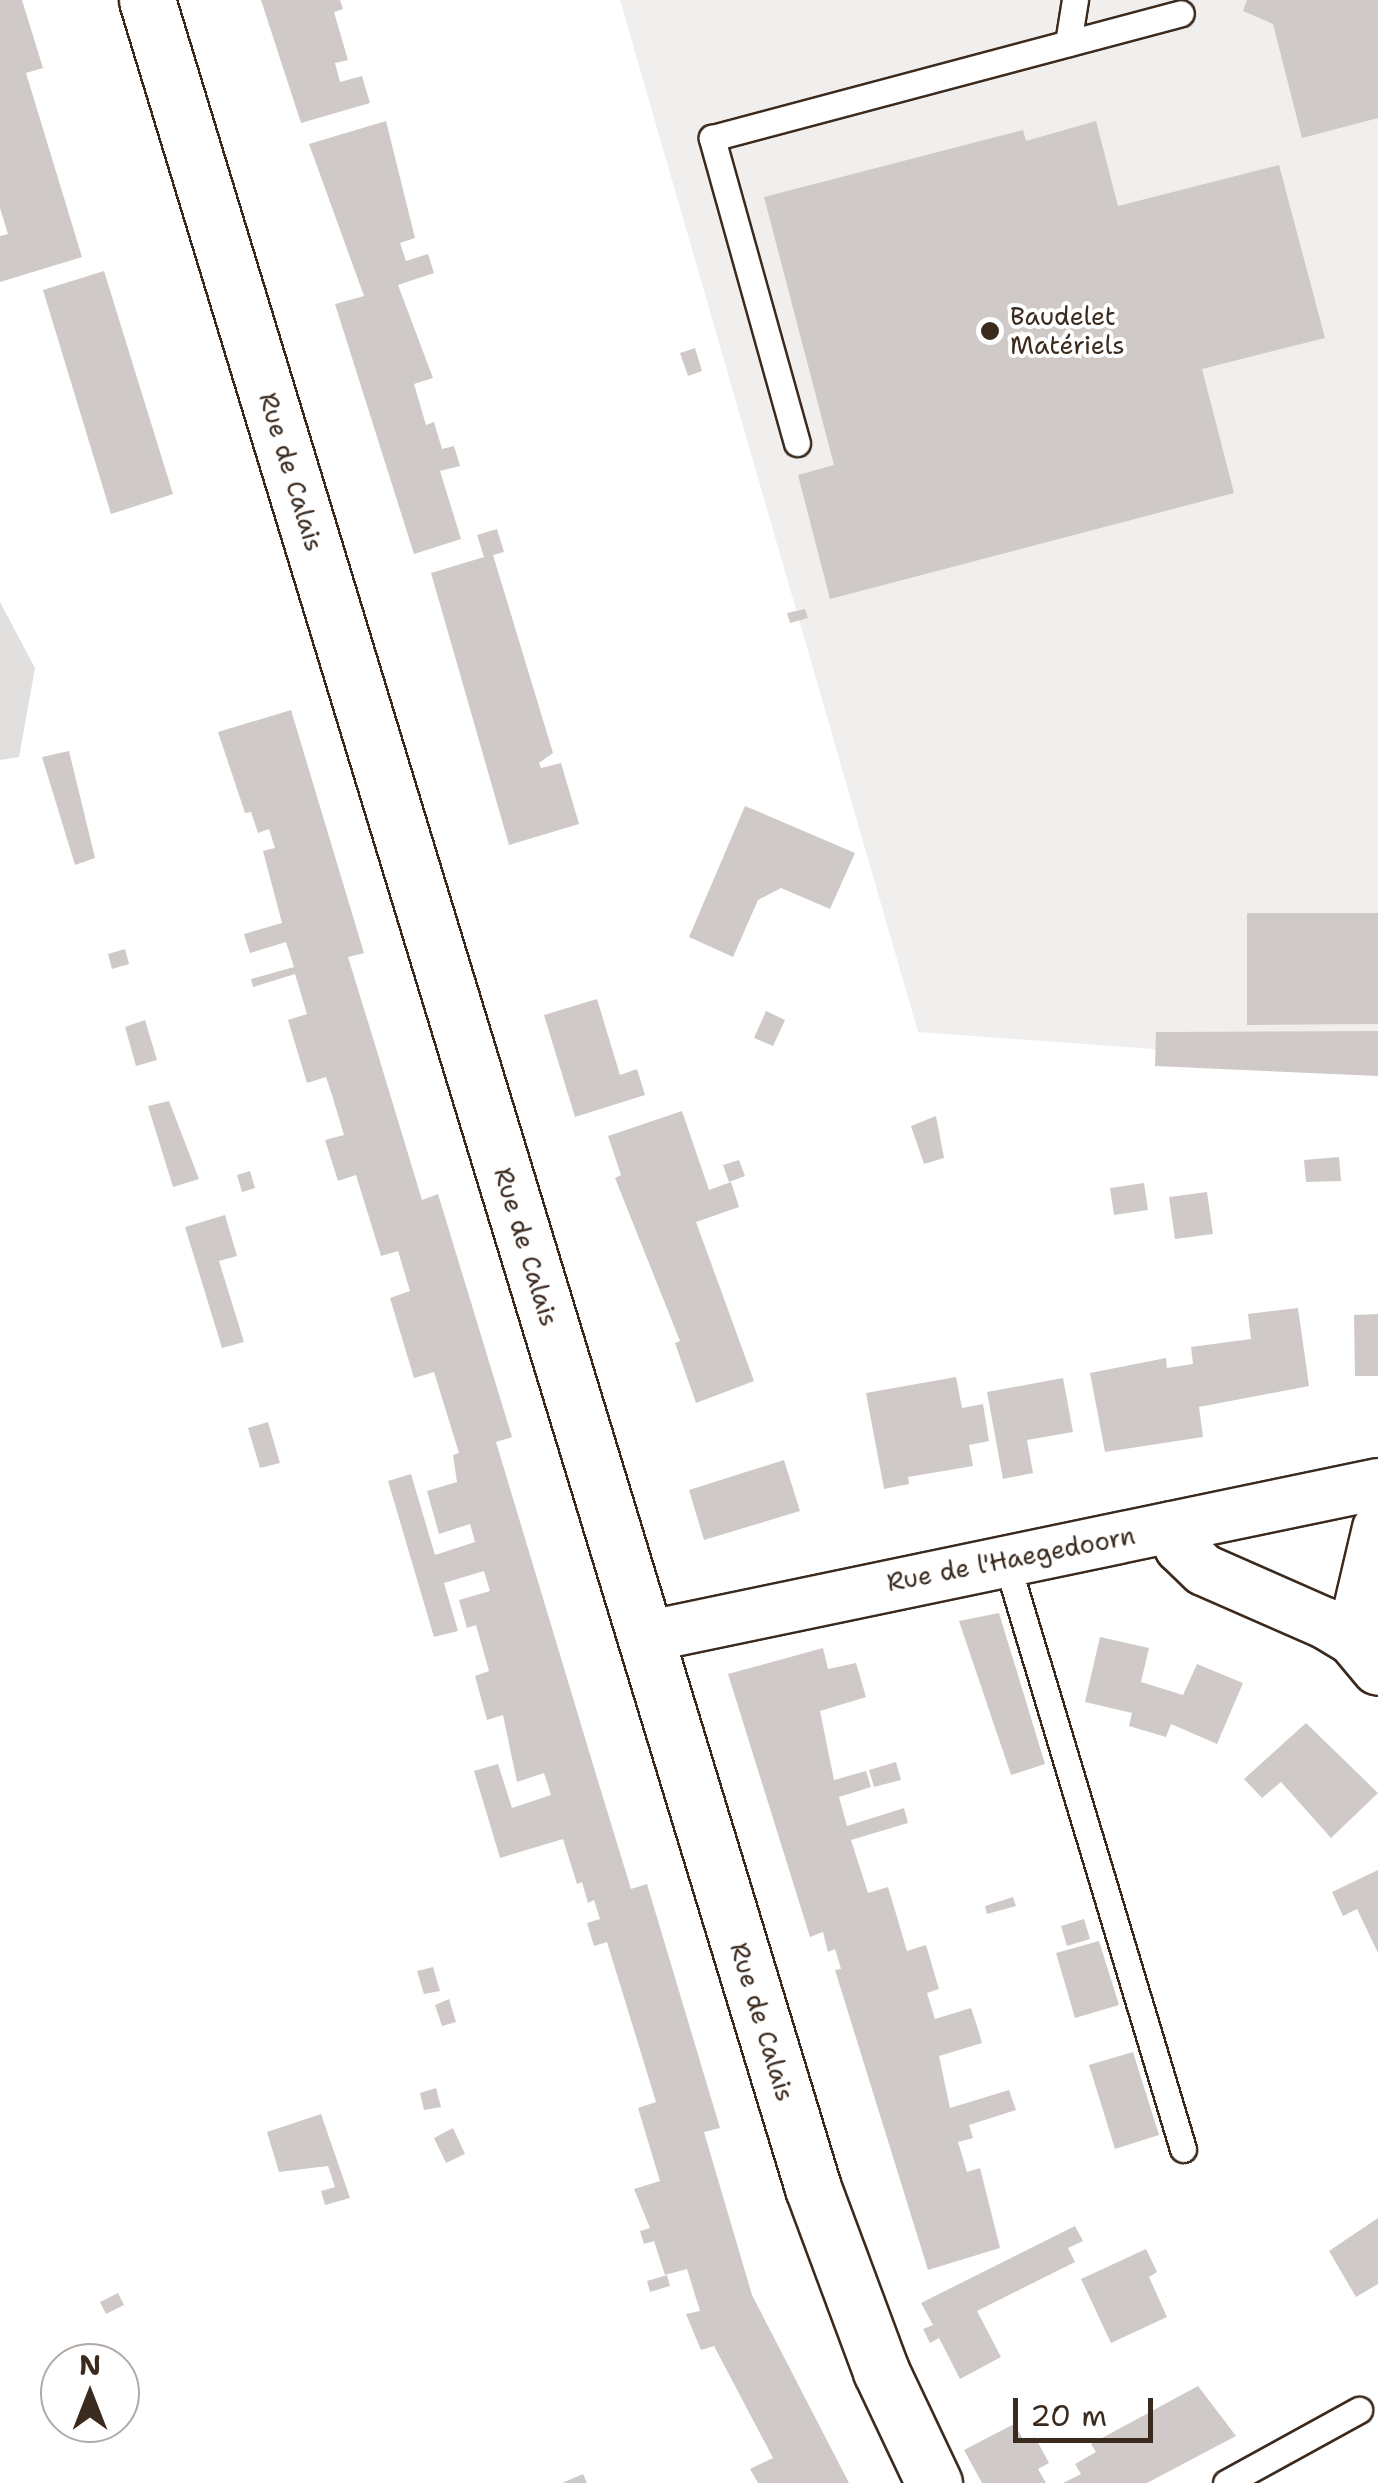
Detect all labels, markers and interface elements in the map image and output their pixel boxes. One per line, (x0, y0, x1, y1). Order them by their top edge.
place label: Baudelet Matériels (1010, 302, 1125, 361)
marker: Baudelet Matériels (979, 320, 1001, 342)
street label: Rue de Calais (253, 389, 329, 555)
street label: Rue de Calais (488, 1164, 564, 1330)
street label: Rue de l'Haegedoorn (884, 1520, 1138, 1598)
street label: Rue de Calais (724, 1939, 800, 2105)
north arrow (40, 2343, 140, 2443)
text: N (79, 2346, 101, 2384)
scale bar (1018, 2378, 1158, 2440)
text: 20 m (1030, 2395, 1107, 2436)

